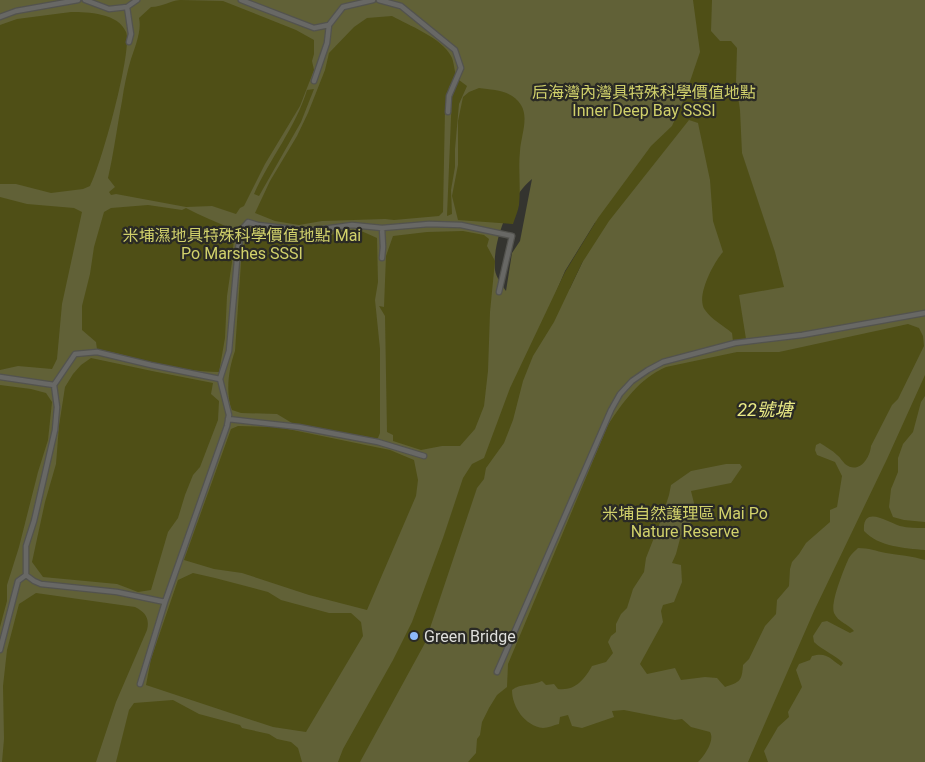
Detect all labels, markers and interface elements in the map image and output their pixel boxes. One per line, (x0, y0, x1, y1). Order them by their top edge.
park label: 后海灣內灣具特殊科學價值地點 Inner Deep Bay SSSI (532, 83, 756, 120)
park label: 米埔濕地具特殊科學價值地點 Mai Po Marshes SSSI (123, 226, 361, 263)
water label: 22號塘 (737, 399, 796, 420)
park label: 米埔自然護理區 Mai Po Nature Reserve (602, 504, 768, 541)
place label: Green Bridge (424, 627, 516, 646)
marker: Green Bridge (408, 630, 420, 642)

